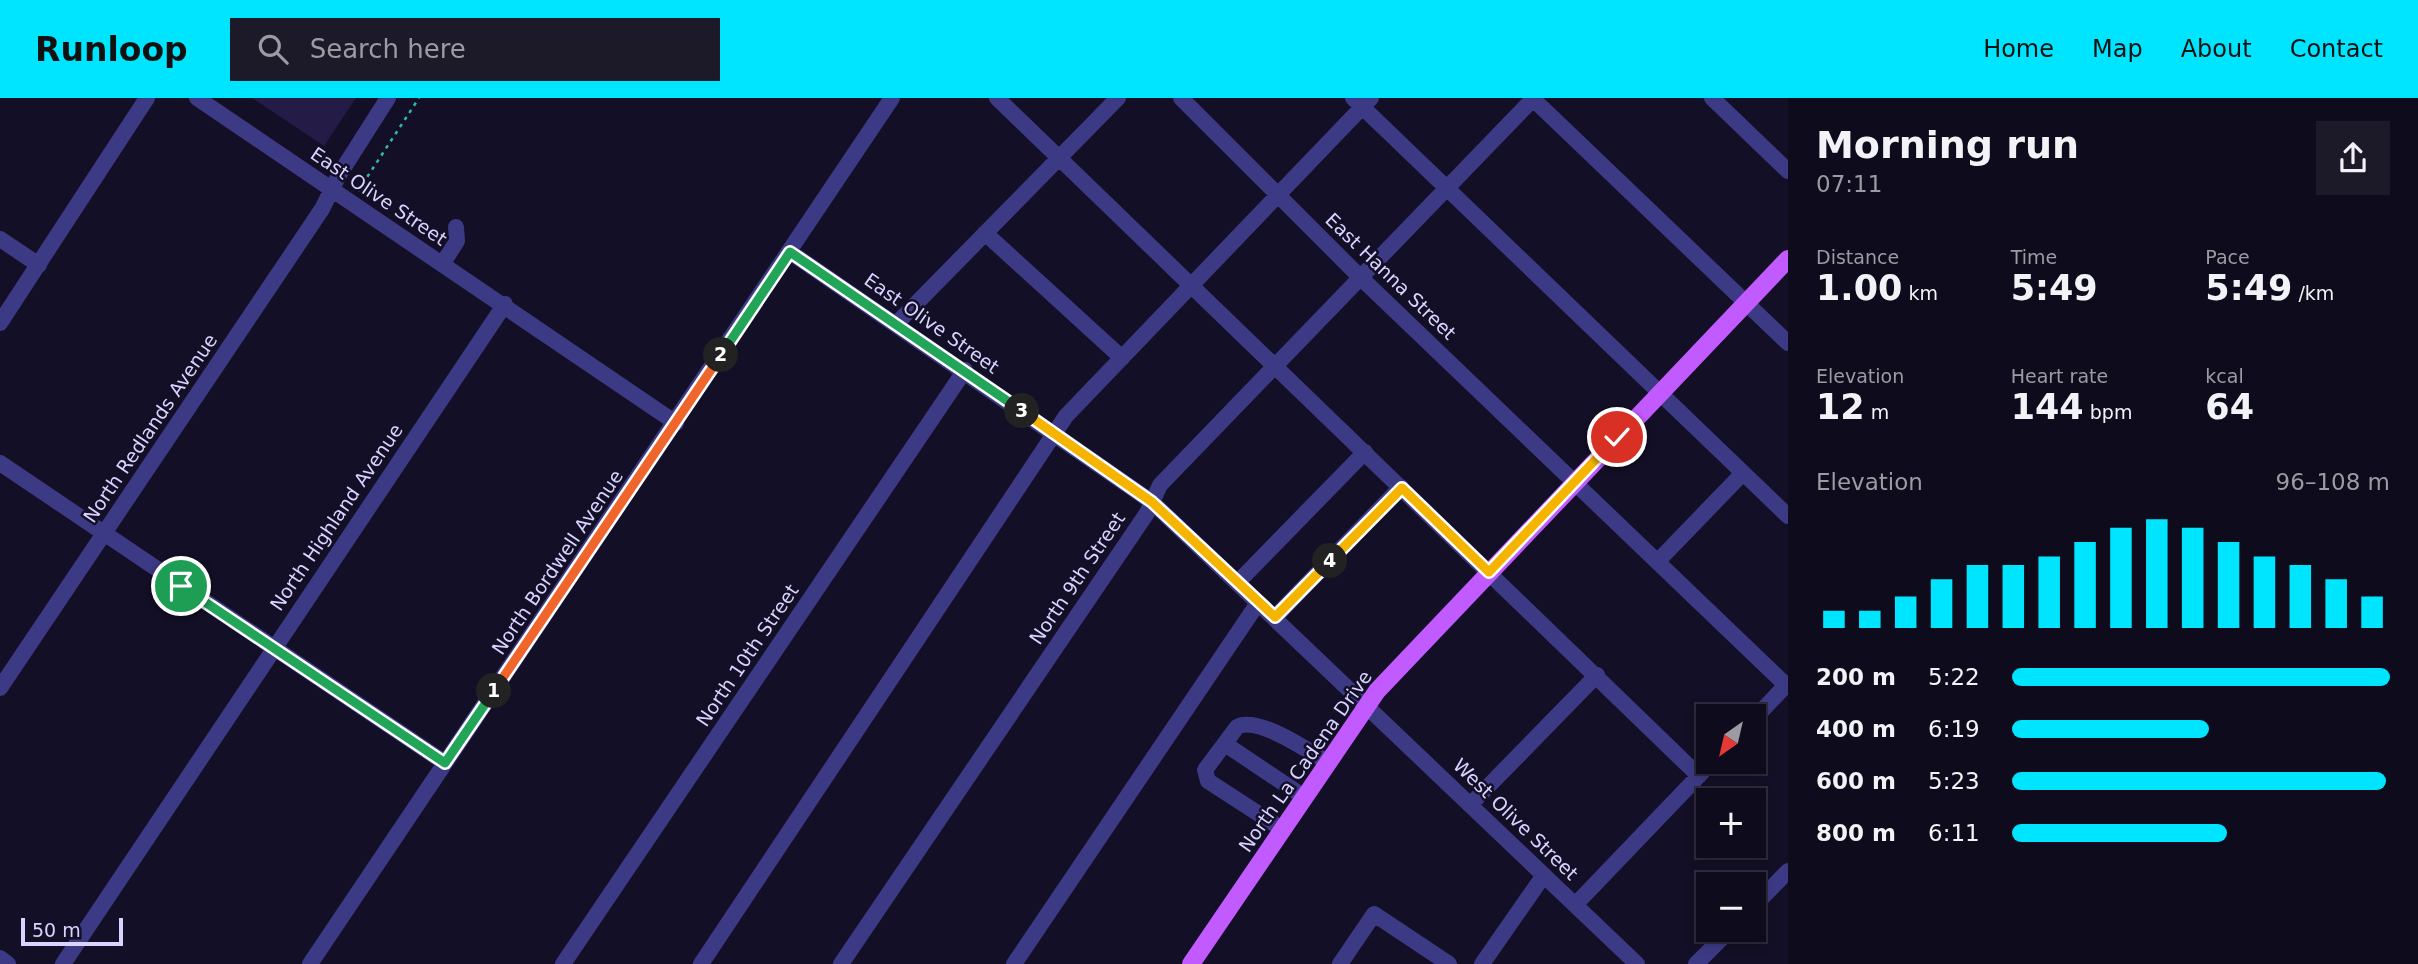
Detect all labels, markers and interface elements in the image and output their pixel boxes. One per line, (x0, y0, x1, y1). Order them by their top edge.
search box (230, 18, 720, 81)
text: Runloop (35, 30, 188, 69)
icon: search (254, 30, 292, 68)
text: Search here (310, 34, 466, 64)
text: Home (1983, 35, 2054, 63)
text: Map (2092, 35, 2143, 63)
text: About (2181, 35, 2252, 63)
text: Contact (2290, 35, 2383, 63)
button: share (2316, 121, 2390, 195)
text: Morning run (1816, 123, 2079, 167)
street label: East Olive Street (307, 142, 451, 250)
text: 07:11 (1816, 171, 1882, 197)
street label: East Hanna Street (1321, 208, 1461, 344)
text: Distance (1816, 246, 1899, 268)
text: Time (2011, 246, 2057, 268)
text: Pace (2205, 246, 2250, 268)
street label: East Olive Street (860, 268, 1004, 378)
text: 1.00 (1816, 268, 1902, 308)
text: 5:49 (2011, 268, 2098, 308)
text: 5:49 (2205, 268, 2292, 308)
text: km (1902, 282, 1938, 304)
text: /km (2292, 282, 2334, 304)
street label: North Redlands Avenue (79, 329, 221, 527)
pin: 2 (704, 338, 738, 372)
text: 2 (714, 343, 727, 365)
text: Elevation (1816, 365, 1904, 387)
text: Heart rate (2011, 365, 2108, 387)
text: kcal (2205, 365, 2244, 387)
text: 12 (1816, 387, 1865, 427)
text: 144 (2011, 387, 2084, 427)
text: 64 (2205, 387, 2254, 427)
pin: 3 (1004, 394, 1040, 428)
text: 3 (1015, 399, 1028, 421)
text: m (1865, 401, 1889, 423)
text: bpm (2084, 401, 2132, 423)
pin (1587, 407, 1647, 467)
icon: check (1598, 418, 1636, 456)
street label: North Highland Avenue (265, 419, 407, 615)
street label: North Bordwell Avenue (487, 466, 627, 658)
text: Elevation (1816, 469, 1923, 495)
text: 96–108 m (2276, 469, 2390, 495)
street label: North 9th Street (1025, 508, 1129, 648)
pin: 4 (1312, 544, 1348, 578)
text: 4 (1323, 549, 1336, 571)
pin (151, 556, 211, 616)
icon: arrive (162, 567, 200, 605)
street label: North 10th Street (691, 580, 803, 730)
text: 200 m (1816, 664, 1896, 690)
text: 5:22 (1928, 664, 1980, 690)
street label: North La Cadena Drive (1234, 666, 1376, 856)
pin: 1 (476, 674, 512, 708)
text: 1 (487, 679, 500, 701)
north arrow (1696, 704, 1766, 774)
map controls (1696, 704, 1766, 942)
text: 400 m (1816, 716, 1896, 742)
text: 6:19 (1928, 716, 1980, 742)
street label: West Olive Street (1449, 754, 1583, 884)
text: 600 m (1816, 768, 1896, 794)
text: 5:23 (1928, 768, 1980, 794)
button: + (1696, 788, 1766, 858)
text: 800 m (1816, 820, 1896, 846)
text: 6:11 (1928, 820, 1980, 846)
button: − (1696, 872, 1766, 942)
scale bar (21, 915, 122, 947)
text: 50 m (32, 919, 81, 941)

